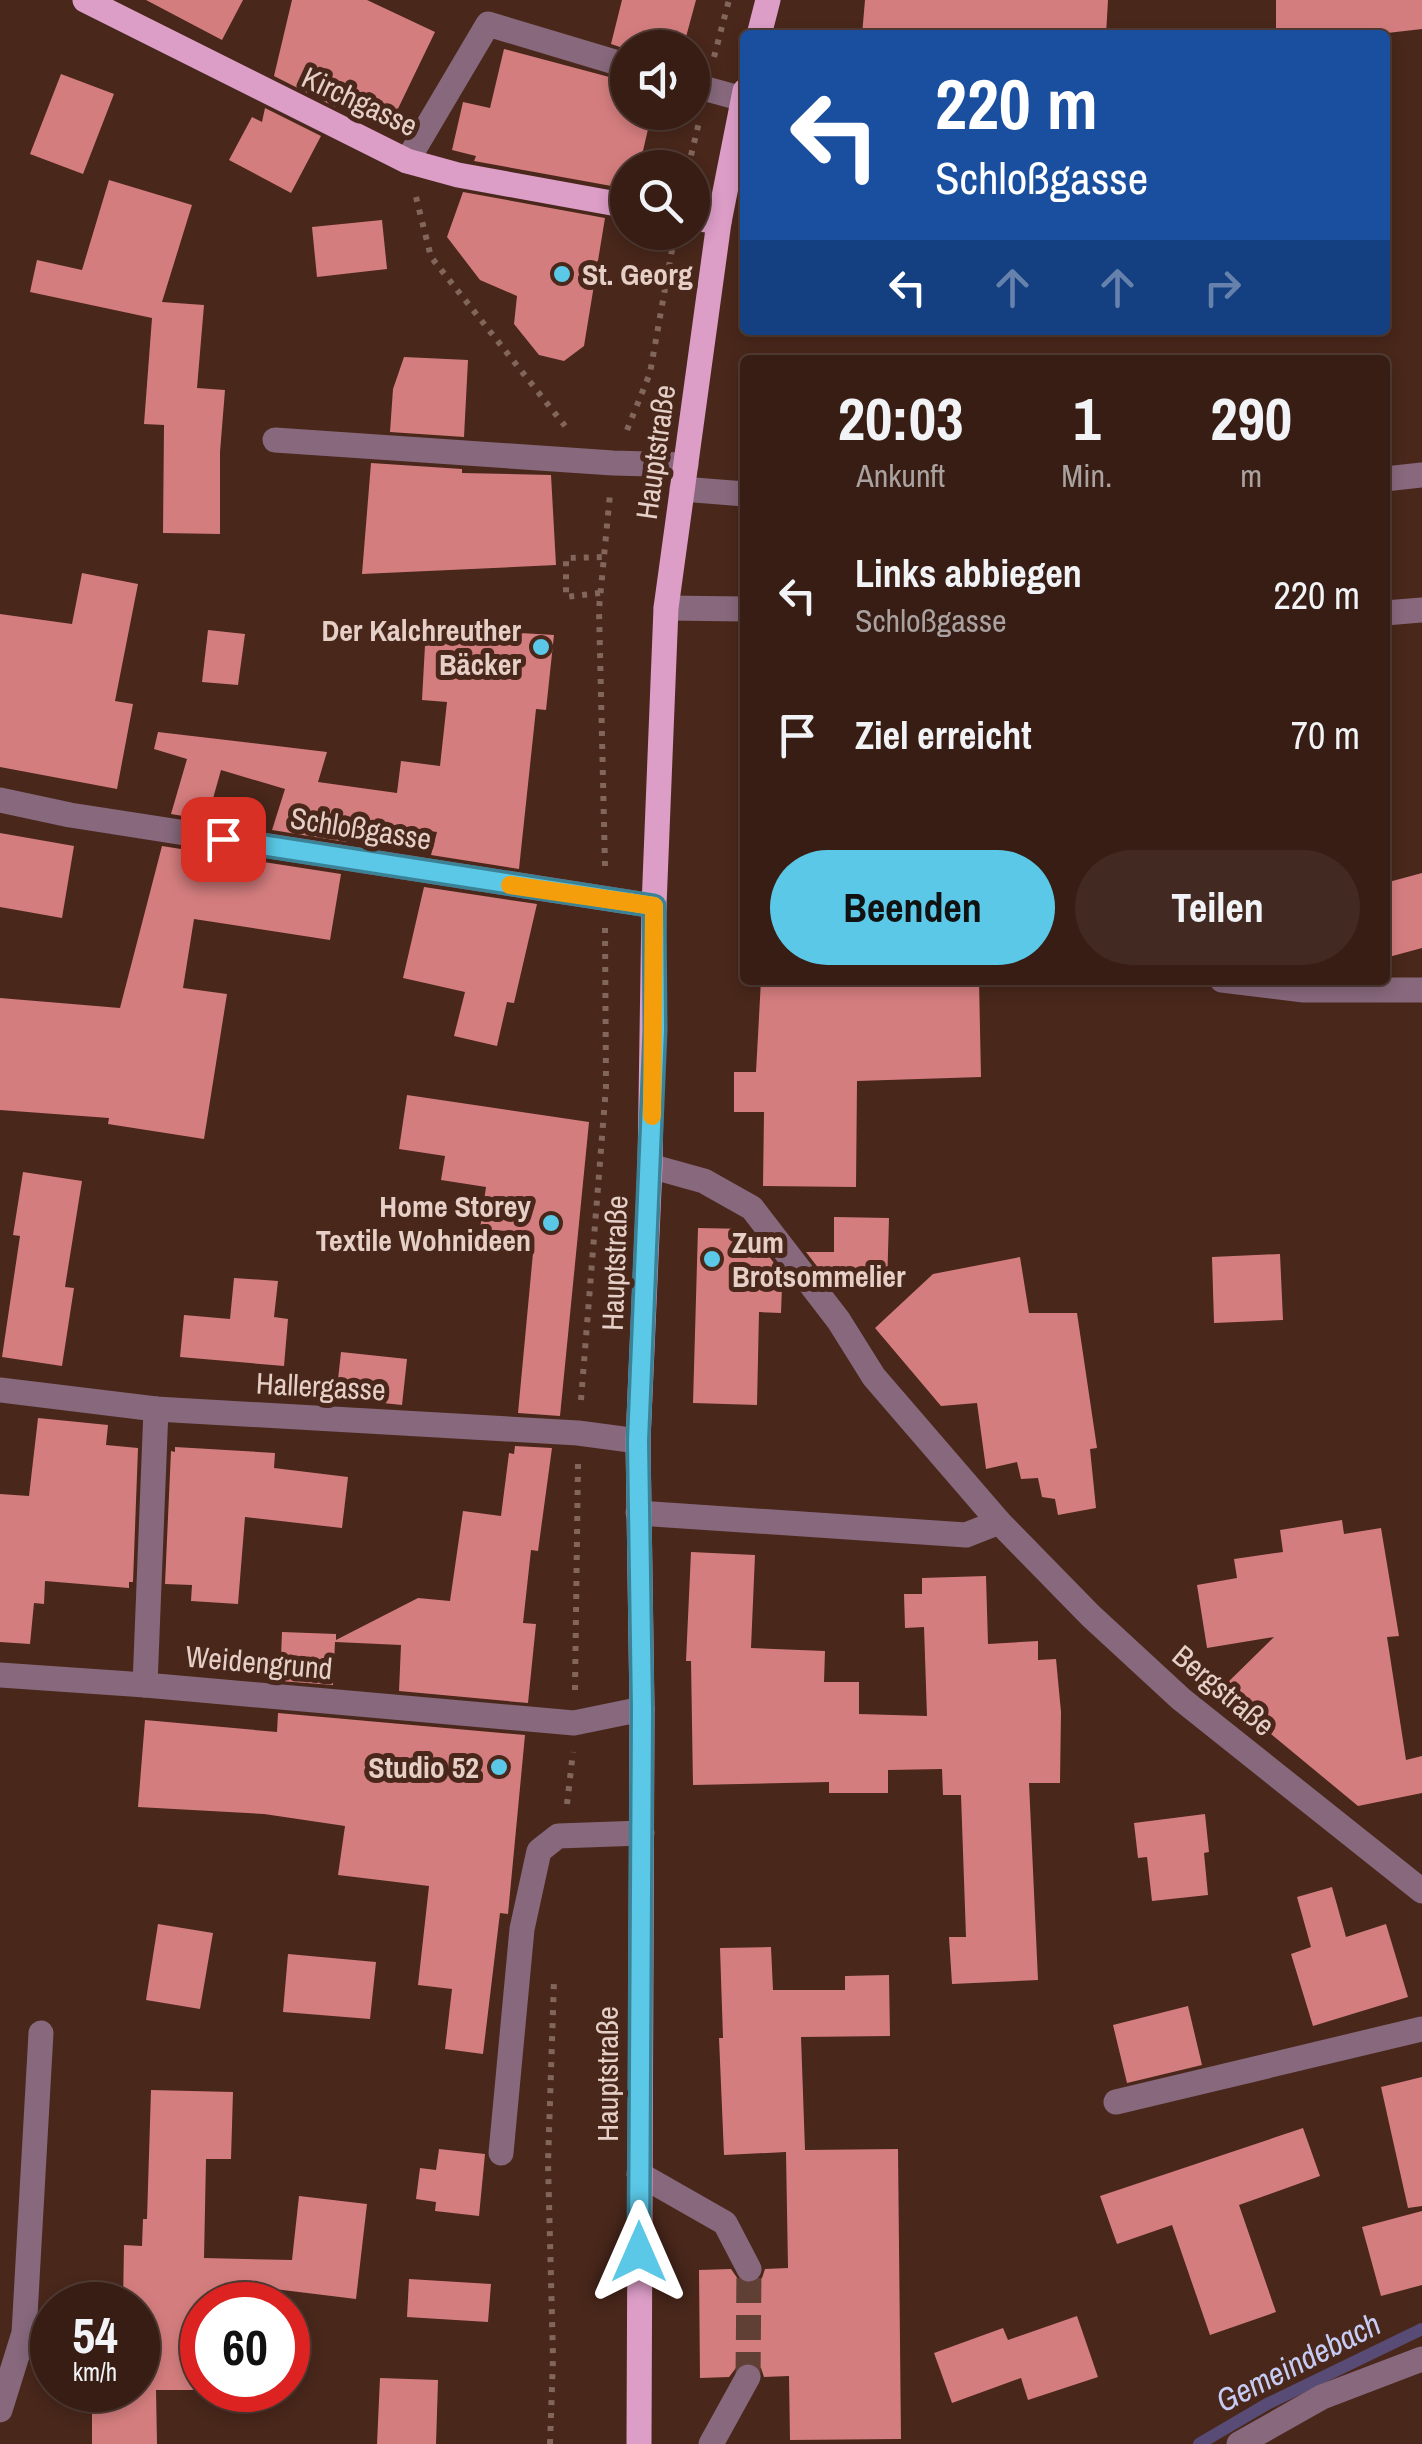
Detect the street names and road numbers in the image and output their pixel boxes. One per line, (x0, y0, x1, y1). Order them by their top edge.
street label: Kirchgasse (296, 57, 424, 145)
street label: Hauptstraße (626, 382, 684, 522)
street label: Schloßgasse (288, 797, 434, 859)
street label: Hauptstraße (592, 1195, 636, 1331)
street label: Hallergasse (255, 1363, 387, 1409)
street label: Weidengrund (184, 1636, 334, 1688)
street label: Bergstraße (1165, 1636, 1283, 1744)
street label: Hauptstraße (587, 2006, 627, 2142)

